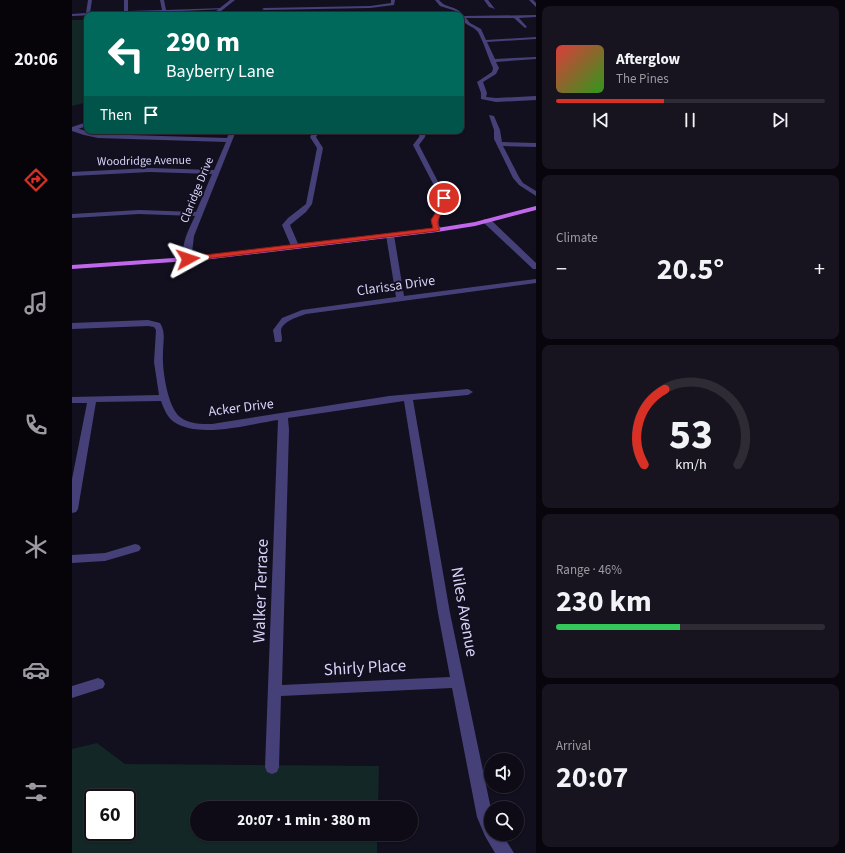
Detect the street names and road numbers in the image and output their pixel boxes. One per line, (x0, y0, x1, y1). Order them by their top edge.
street label: Woodridge Avenue (97, 152, 191, 170)
street label: Claridge Drive (176, 154, 218, 226)
street label: Clarissa Drive (356, 271, 436, 301)
street label: Acker Drive (207, 394, 275, 422)
street label: Walker Terrace (247, 539, 275, 643)
street label: Niles Avenue (444, 565, 484, 659)
street label: Shirly Place (323, 654, 407, 682)

